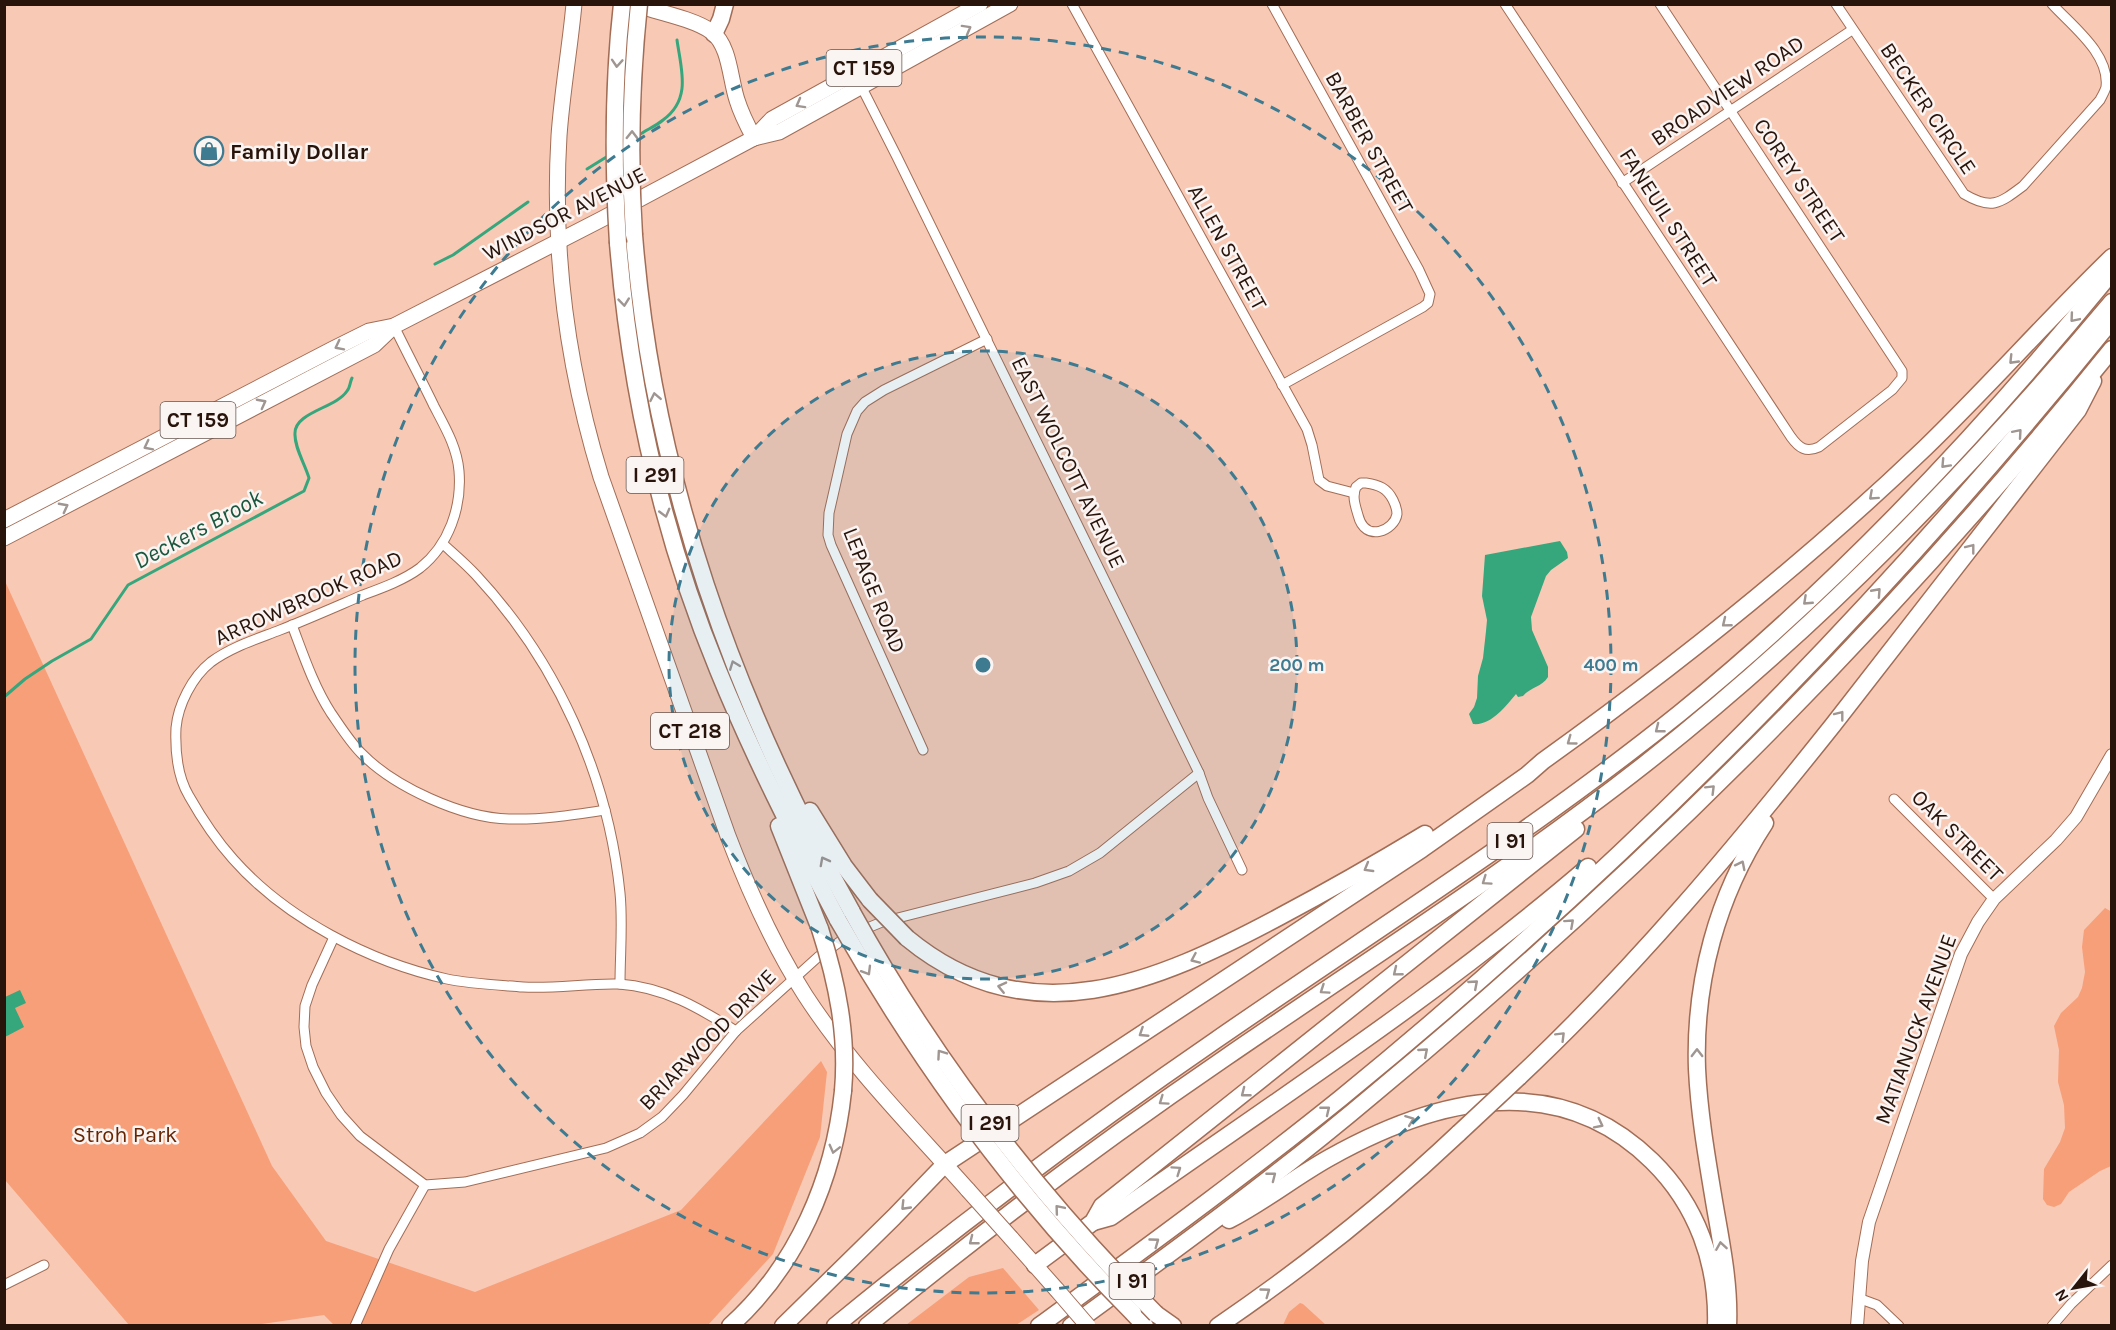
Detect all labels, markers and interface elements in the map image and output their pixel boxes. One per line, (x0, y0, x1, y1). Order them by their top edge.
one-way arrow (961, 24, 971, 36)
street label: BROADVIEW ROAD (1646, 30, 1809, 152)
street label: BECKER CIRCLE (1875, 38, 1982, 179)
road number: CT 159 (826, 50, 902, 86)
one-way arrow (611, 58, 624, 67)
street label: BARBER STREET (1319, 67, 1419, 218)
one-way arrow (796, 97, 806, 108)
street label: COREY STREET (1748, 113, 1850, 248)
one-way arrow (626, 130, 638, 139)
shop icon: Family Dollar (193, 135, 225, 167)
place label: Family Dollar (230, 139, 369, 165)
street label: FANEUIL STREET (1614, 143, 1723, 292)
street label: WINDSOR AVENUE (478, 161, 651, 266)
street label: ALLEN STREET (1182, 180, 1272, 315)
one-way arrow (617, 297, 629, 306)
one-way arrow (2071, 311, 2082, 322)
one-way arrow (335, 339, 346, 350)
street label: EAST WOLCOTT AVENUE (1006, 352, 1131, 572)
one-way arrow (2010, 352, 2021, 363)
one-way arrow (649, 392, 662, 402)
one-way arrow (256, 399, 266, 410)
road number: CT 159 (160, 402, 236, 438)
one-way arrow (2011, 429, 2022, 440)
one-way arrow (143, 439, 154, 450)
road number: I 291 (626, 457, 684, 493)
one-way arrow (1941, 457, 1952, 467)
water label: Deckers Brook (129, 483, 268, 575)
one-way arrow (1870, 489, 1880, 500)
one-way arrow (58, 503, 68, 514)
one-way arrow (658, 508, 670, 518)
street label: LEPAGE ROAD (837, 524, 911, 657)
one-way arrow (1964, 544, 1975, 555)
street label: ARROWBROOK ROAD (211, 545, 406, 651)
one-way arrow (1870, 588, 1881, 598)
one-way arrow (1803, 594, 1813, 605)
one-way arrow (1722, 616, 1733, 627)
text: 200 m (1269, 654, 1325, 676)
text: 400 m (1583, 654, 1639, 676)
centre of rings (973, 655, 993, 675)
one-way arrow (728, 660, 741, 670)
one-way arrow (1833, 711, 1844, 722)
road number: CT 218 (651, 713, 729, 749)
one-way arrow (1655, 721, 1666, 732)
one-way arrow (1566, 734, 1577, 745)
street label: OAK STREET (1906, 784, 2009, 887)
one-way arrow (1704, 786, 1715, 797)
road number: I 91 (1488, 823, 1532, 859)
one-way arrow (820, 857, 831, 867)
one-way arrow (1364, 861, 1374, 872)
one-way arrow (1733, 861, 1745, 872)
one-way arrow (1481, 874, 1492, 885)
one-way arrow (1563, 919, 1574, 930)
street label: MATIANUCK AVENUE (1869, 931, 1962, 1128)
one-way arrow (1191, 952, 1202, 964)
street label: BRIARWOOD DRIVE (634, 964, 782, 1116)
one-way arrow (860, 965, 872, 975)
one-way arrow (1393, 965, 1404, 976)
one-way arrow (1467, 980, 1478, 991)
one-way arrow (998, 982, 1008, 995)
one-way arrow (1320, 983, 1331, 994)
one-way arrow (1138, 1026, 1149, 1037)
one-way arrow (1555, 1032, 1565, 1043)
one-way arrow (1417, 1049, 1428, 1060)
one-way arrow (1691, 1049, 1703, 1058)
one-way arrow (937, 1050, 948, 1061)
one-way arrow (1241, 1086, 1252, 1097)
one-way arrow (1159, 1094, 1170, 1105)
road number: I 291 (962, 1105, 1018, 1141)
one-way arrow (1319, 1106, 1330, 1117)
one-way arrow (1404, 1115, 1415, 1127)
one-way arrow (1592, 1116, 1603, 1128)
park label: Stroh Park (73, 1122, 177, 1148)
one-way arrow (828, 1143, 841, 1153)
one-way arrow (1171, 1166, 1182, 1177)
one-way arrow (1266, 1172, 1277, 1183)
one-way arrow (901, 1200, 912, 1210)
one-way arrow (1056, 1205, 1067, 1216)
one-way arrow (968, 1234, 979, 1245)
one-way arrow (1148, 1238, 1159, 1249)
one-way arrow (1716, 1242, 1728, 1251)
north arrow (2044, 1258, 2104, 1318)
road number: I 91 (1110, 1263, 1154, 1299)
text: N (2050, 1286, 2073, 1305)
one-way arrow (1260, 1289, 1271, 1300)

